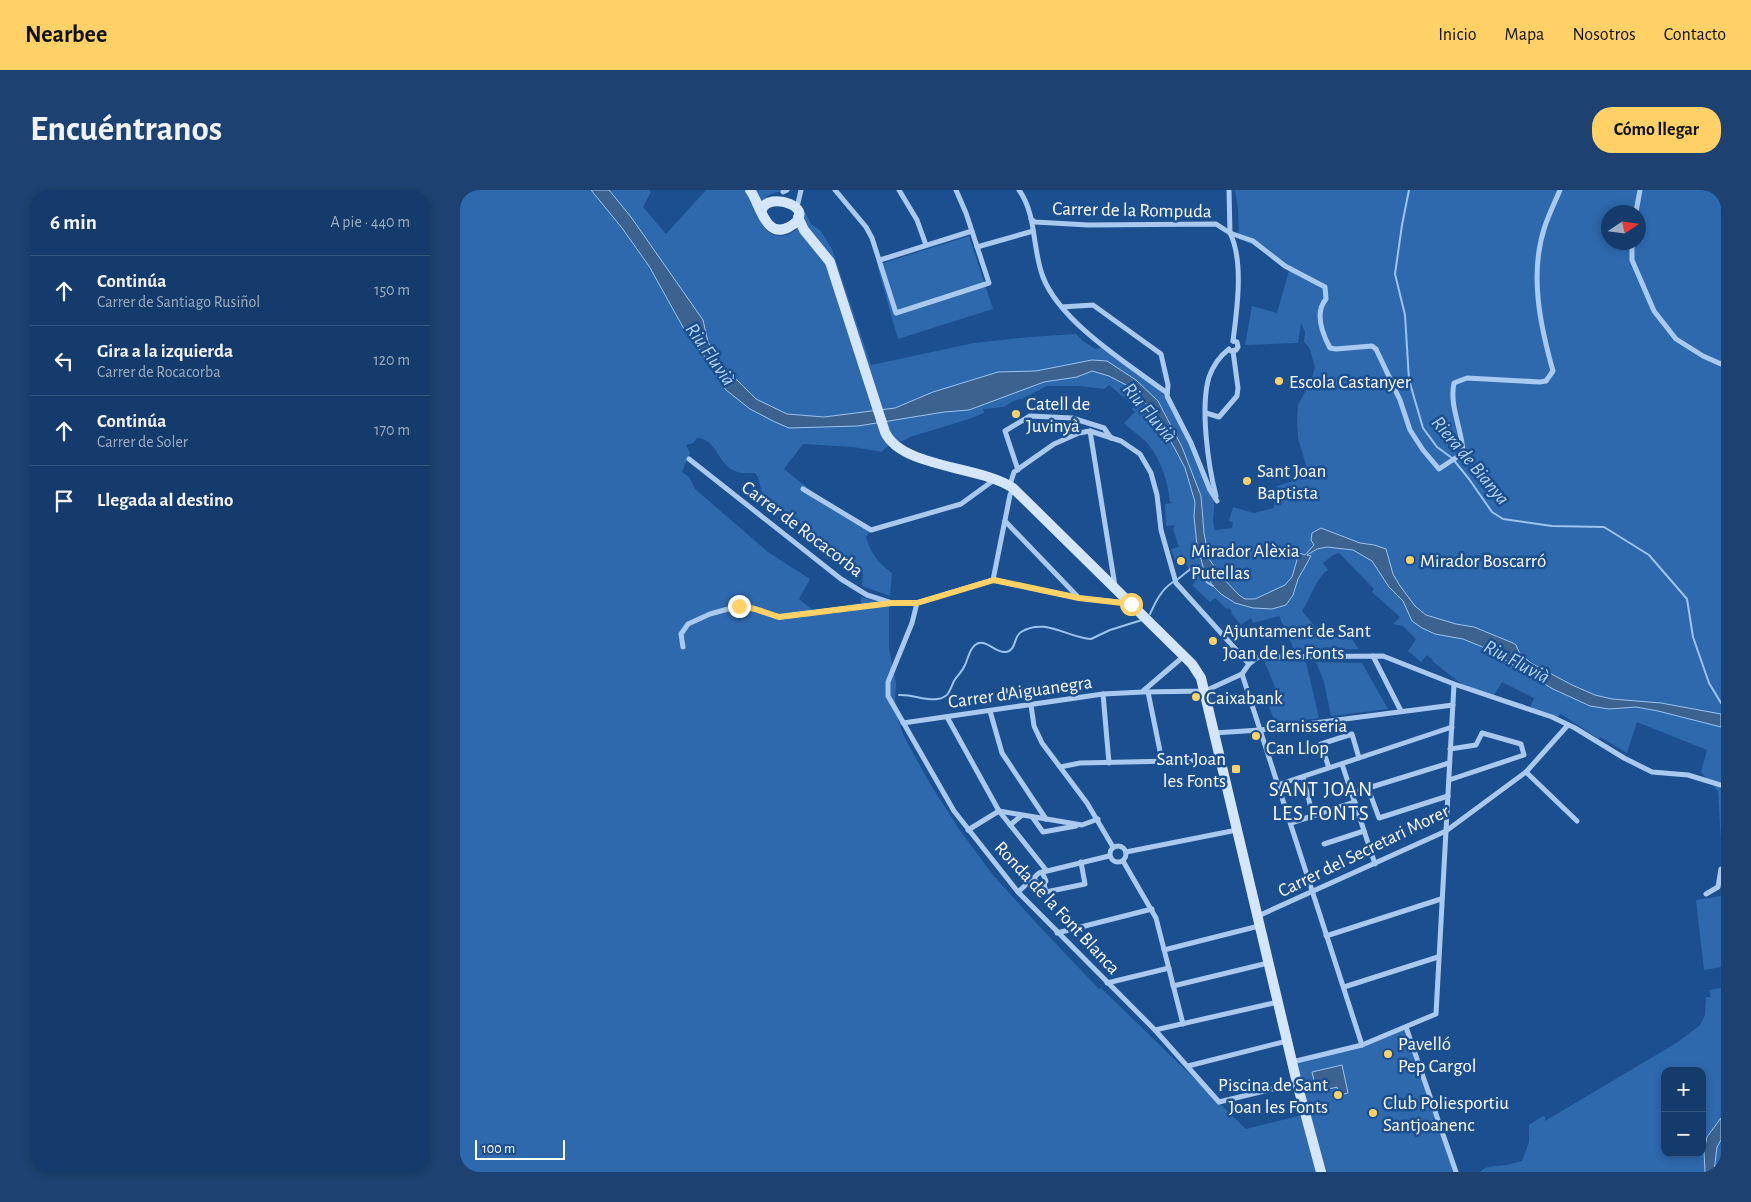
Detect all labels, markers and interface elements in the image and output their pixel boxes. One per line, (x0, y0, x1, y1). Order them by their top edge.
text: Nearbee (25, 23, 107, 47)
text: Inicio (1438, 26, 1477, 44)
text: Mapa (1505, 26, 1544, 44)
text: Nosotros (1572, 26, 1636, 44)
text: Contacto (1664, 26, 1726, 44)
button: Cómo llegar (1592, 107, 1721, 153)
text: Encuéntranos (30, 112, 222, 147)
street label: Carrer de la Rompuda (1052, 200, 1212, 221)
north arrow (1601, 205, 1646, 250)
text: 6 min (50, 212, 97, 233)
text: A pie · 440 m (330, 214, 410, 230)
text: Continúa (97, 272, 166, 291)
icon: ahead (50, 277, 78, 305)
text: 150 m (374, 282, 410, 298)
text: Carrer de Santiago Rusiñol (97, 294, 260, 310)
water label: Riu Fluvià (682, 320, 739, 389)
text: Gira a la izquierda (97, 342, 233, 361)
icon: left (50, 347, 78, 375)
text: 120 m (373, 352, 410, 368)
text: Carrer de Rocacorba (97, 364, 221, 380)
place label: Escola Castanyer (1289, 373, 1411, 392)
marker: Escola Castanyer (1273, 375, 1285, 387)
water label: Riu Fluvià (1119, 379, 1180, 446)
place label: Catell de Juvinyà (1026, 395, 1090, 436)
marker: Catell de Juvinyà (1010, 408, 1022, 420)
text: Continúa (97, 412, 166, 431)
water label: Riera de Bianya (1428, 412, 1513, 509)
icon: ahead (50, 417, 78, 445)
text: 170 m (374, 422, 410, 438)
text: Carrer de Soler (97, 434, 188, 450)
place label: Sant Joan Baptista (1257, 462, 1326, 503)
marker: Sant Joan Baptista (1241, 475, 1253, 487)
street label: Carrer de Rocacorba (738, 477, 867, 581)
icon: arrive (50, 487, 78, 515)
text: Llegada al destino (97, 491, 234, 510)
place label: Mirador Alèxia Putellas (1191, 542, 1300, 583)
place label: Mirador Boscarró (1420, 552, 1546, 571)
marker: Mirador Boscarró (1404, 554, 1416, 566)
marker: Mirador Alèxia Putellas (1175, 555, 1187, 567)
route start (1120, 593, 1143, 616)
route end (728, 595, 751, 618)
place label: Ajuntament de Sant Joan de les Fonts (1223, 622, 1371, 663)
marker: Ajuntament de Sant Joan de les Fonts (1207, 635, 1219, 647)
water label: Riu Fluvià (1480, 636, 1553, 687)
street label: Carrer d'Aiguanegra (947, 673, 1094, 712)
place label: Caixabank (1206, 689, 1283, 708)
marker: Caixabank (1190, 691, 1202, 703)
place label: Carnisseria Can Llop (1266, 717, 1348, 758)
marker: Carnisseria Can Llop (1250, 730, 1262, 742)
place label: Sant Joan les Fonts (1157, 750, 1226, 791)
marker: Sant Joan les Fonts (1230, 763, 1242, 775)
district label: SANT JOAN LES FONTS (1269, 779, 1373, 824)
street label: Carrer del Secretari Morer (1275, 802, 1452, 901)
street label: Ronda de la Font Blanca (991, 838, 1123, 978)
place label: Pavelló Pep Cargol (1398, 1035, 1477, 1076)
marker: Pavelló Pep Cargol (1382, 1048, 1394, 1060)
map controls (1661, 1067, 1706, 1157)
button: + (1661, 1067, 1706, 1112)
place label: Piscina de Sant Joan les Fonts (1218, 1076, 1328, 1117)
marker: Piscina de Sant Joan les Fonts (1332, 1089, 1344, 1101)
place label: Club Poliesportiu Santjoanenc (1383, 1094, 1509, 1135)
marker: Club Poliesportiu Santjoanenc (1367, 1107, 1379, 1119)
button: − (1661, 1112, 1706, 1157)
scale bar (475, 1137, 565, 1160)
text: 100 m (482, 1142, 515, 1156)

